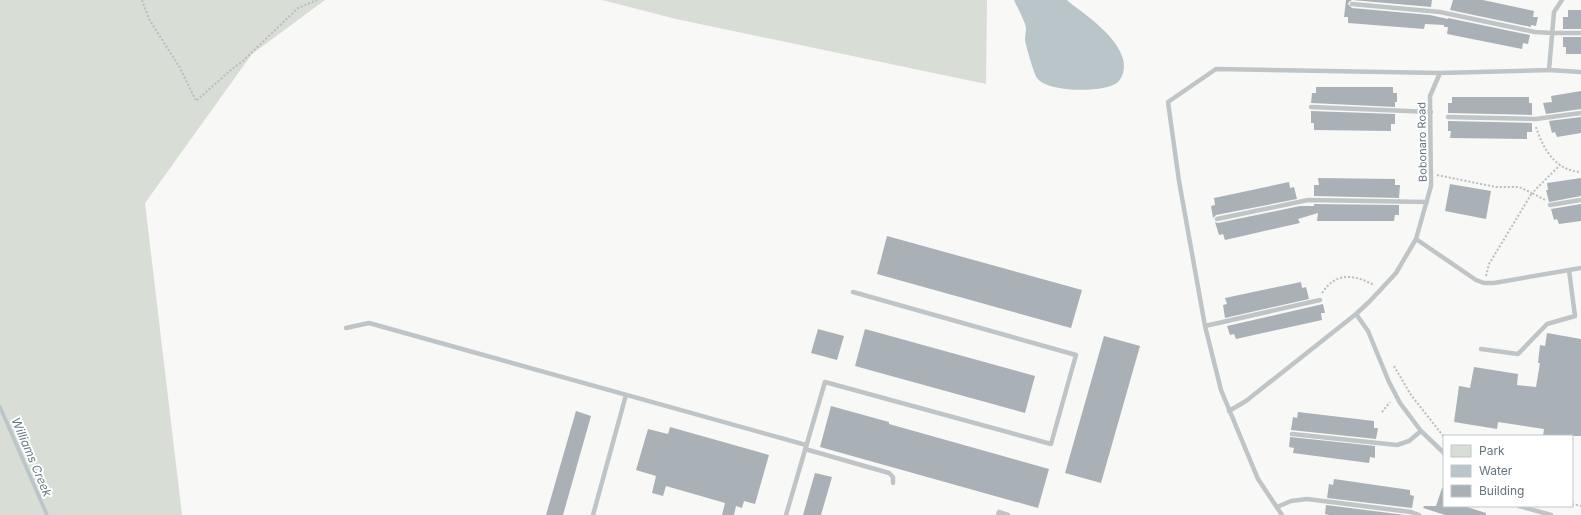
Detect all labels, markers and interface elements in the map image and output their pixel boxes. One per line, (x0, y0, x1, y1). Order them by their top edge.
street label: Bobonaro Road (1414, 102, 1430, 182)
water label: Williams Creek (9, 415, 56, 499)
legend (1443, 435, 1573, 507)
text: Park (1479, 443, 1505, 458)
text: Water (1479, 463, 1513, 478)
text: Building (1479, 483, 1524, 498)

